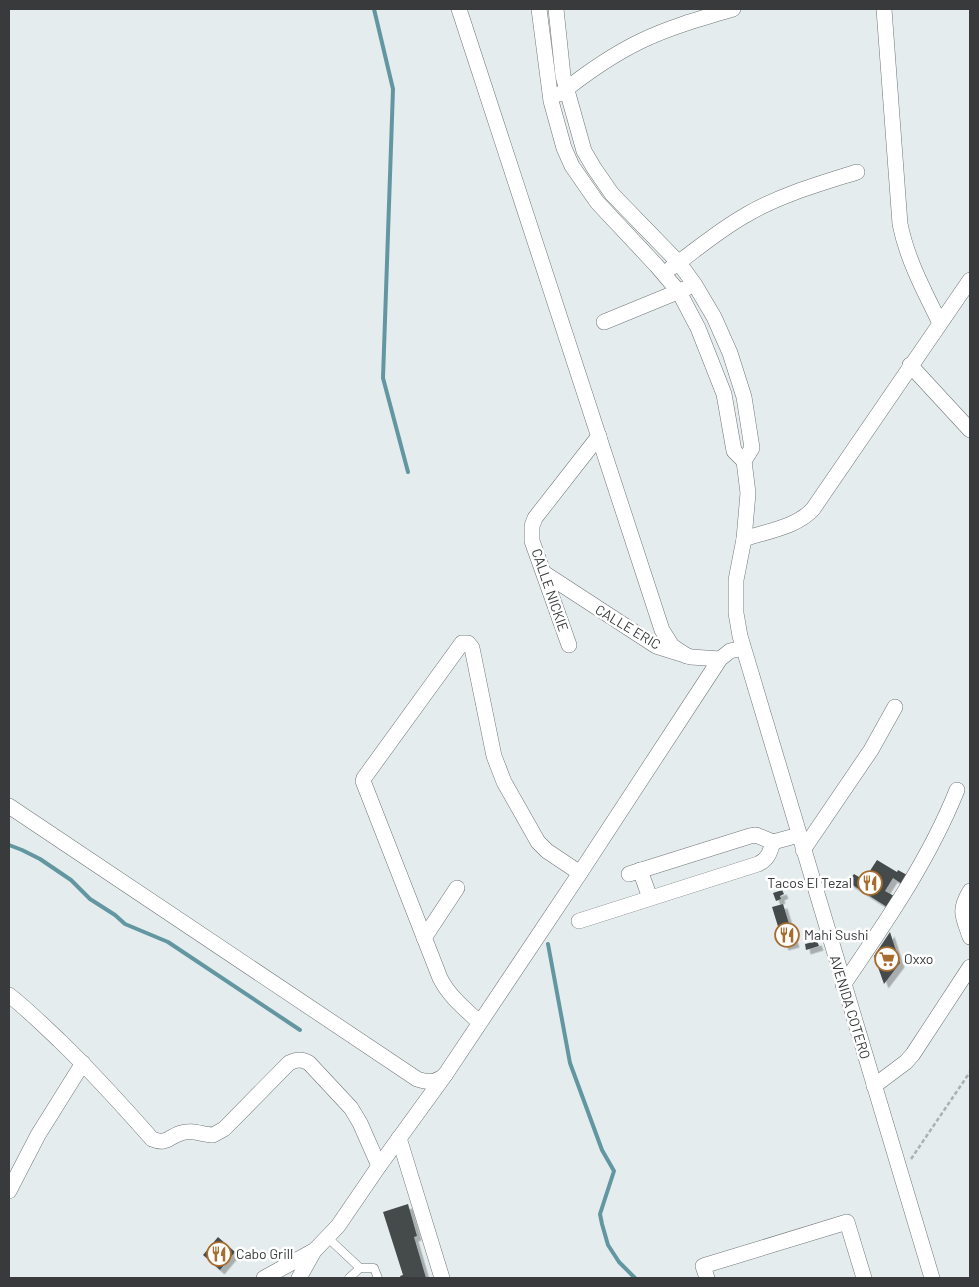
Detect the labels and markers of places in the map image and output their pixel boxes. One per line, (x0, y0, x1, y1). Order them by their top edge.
restaurant icon: Tacos El Tezal (857, 870, 883, 896)
place label: Tacos El Tezal (767, 874, 852, 891)
restaurant icon: Mahi Sushi (774, 922, 800, 948)
place label: Mahi Sushi (804, 926, 869, 943)
supermarket icon: Oxxo (874, 946, 900, 972)
place label: Oxxo (904, 950, 933, 967)
restaurant icon: Cabo Grill (206, 1241, 232, 1267)
place label: Cabo Grill (236, 1245, 293, 1262)

